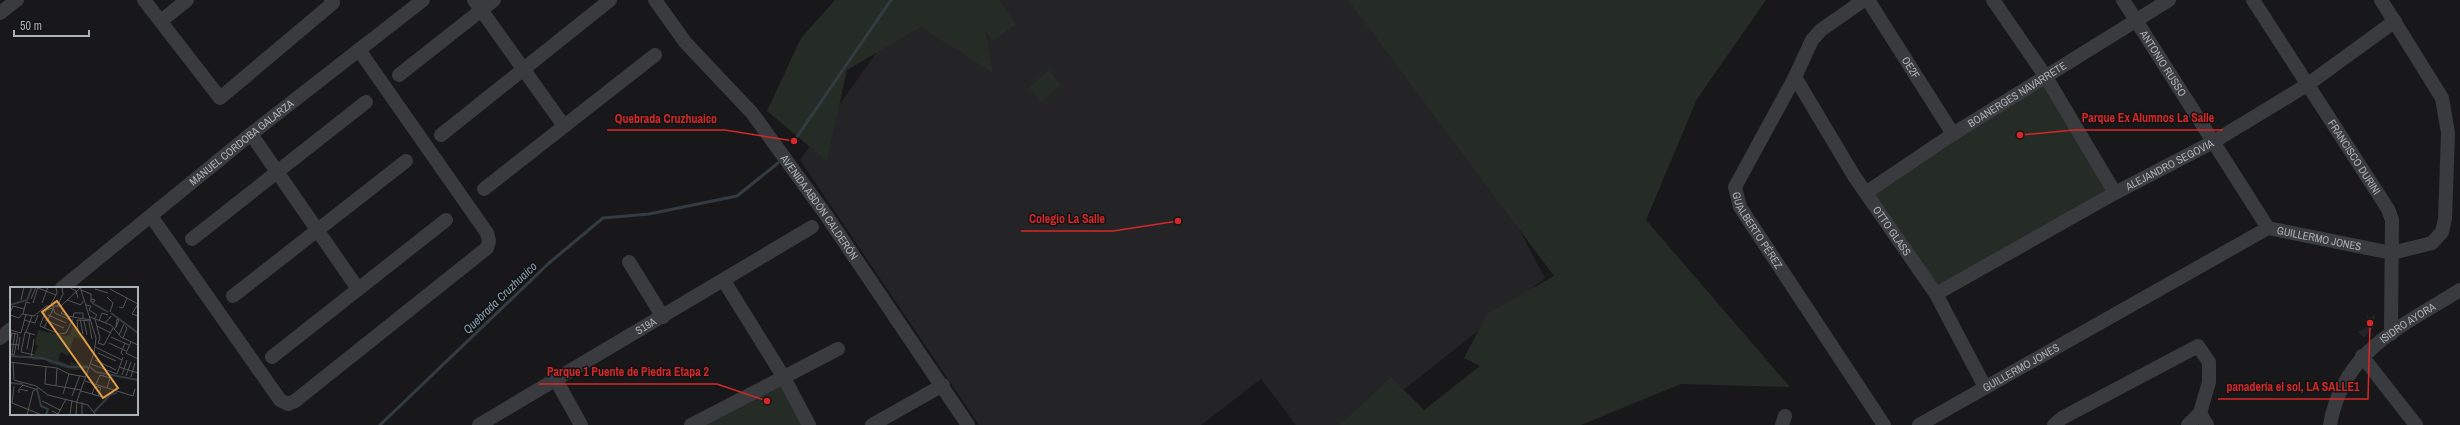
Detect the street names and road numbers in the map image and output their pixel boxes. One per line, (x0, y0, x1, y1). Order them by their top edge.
street label: ANTONIO RUSSO (2137, 27, 2189, 99)
street label: OE2F (1899, 54, 1923, 82)
street label: BOANERGES NAVARRETE (1965, 58, 2069, 130)
street label: MANUEL CORDOBA GALARZA (186, 96, 297, 188)
street label: FRANCISCO DURINI (2325, 117, 2384, 197)
street label: ALEJANDRO SEGOVIA (2122, 135, 2217, 194)
street label: AVENIDA ABDÓN CALDERÓN (777, 151, 861, 262)
street label: GUALBERTO PÉREZ (1729, 190, 1786, 272)
street label: OTTO GLASS (1870, 203, 1914, 258)
street label: GUILLERMO JONES (2276, 223, 2363, 254)
street label: ISIDRO AYORA (2377, 299, 2439, 346)
street label: S19A (633, 314, 660, 338)
street label: GUILLERMO JONES (1980, 340, 2062, 395)

